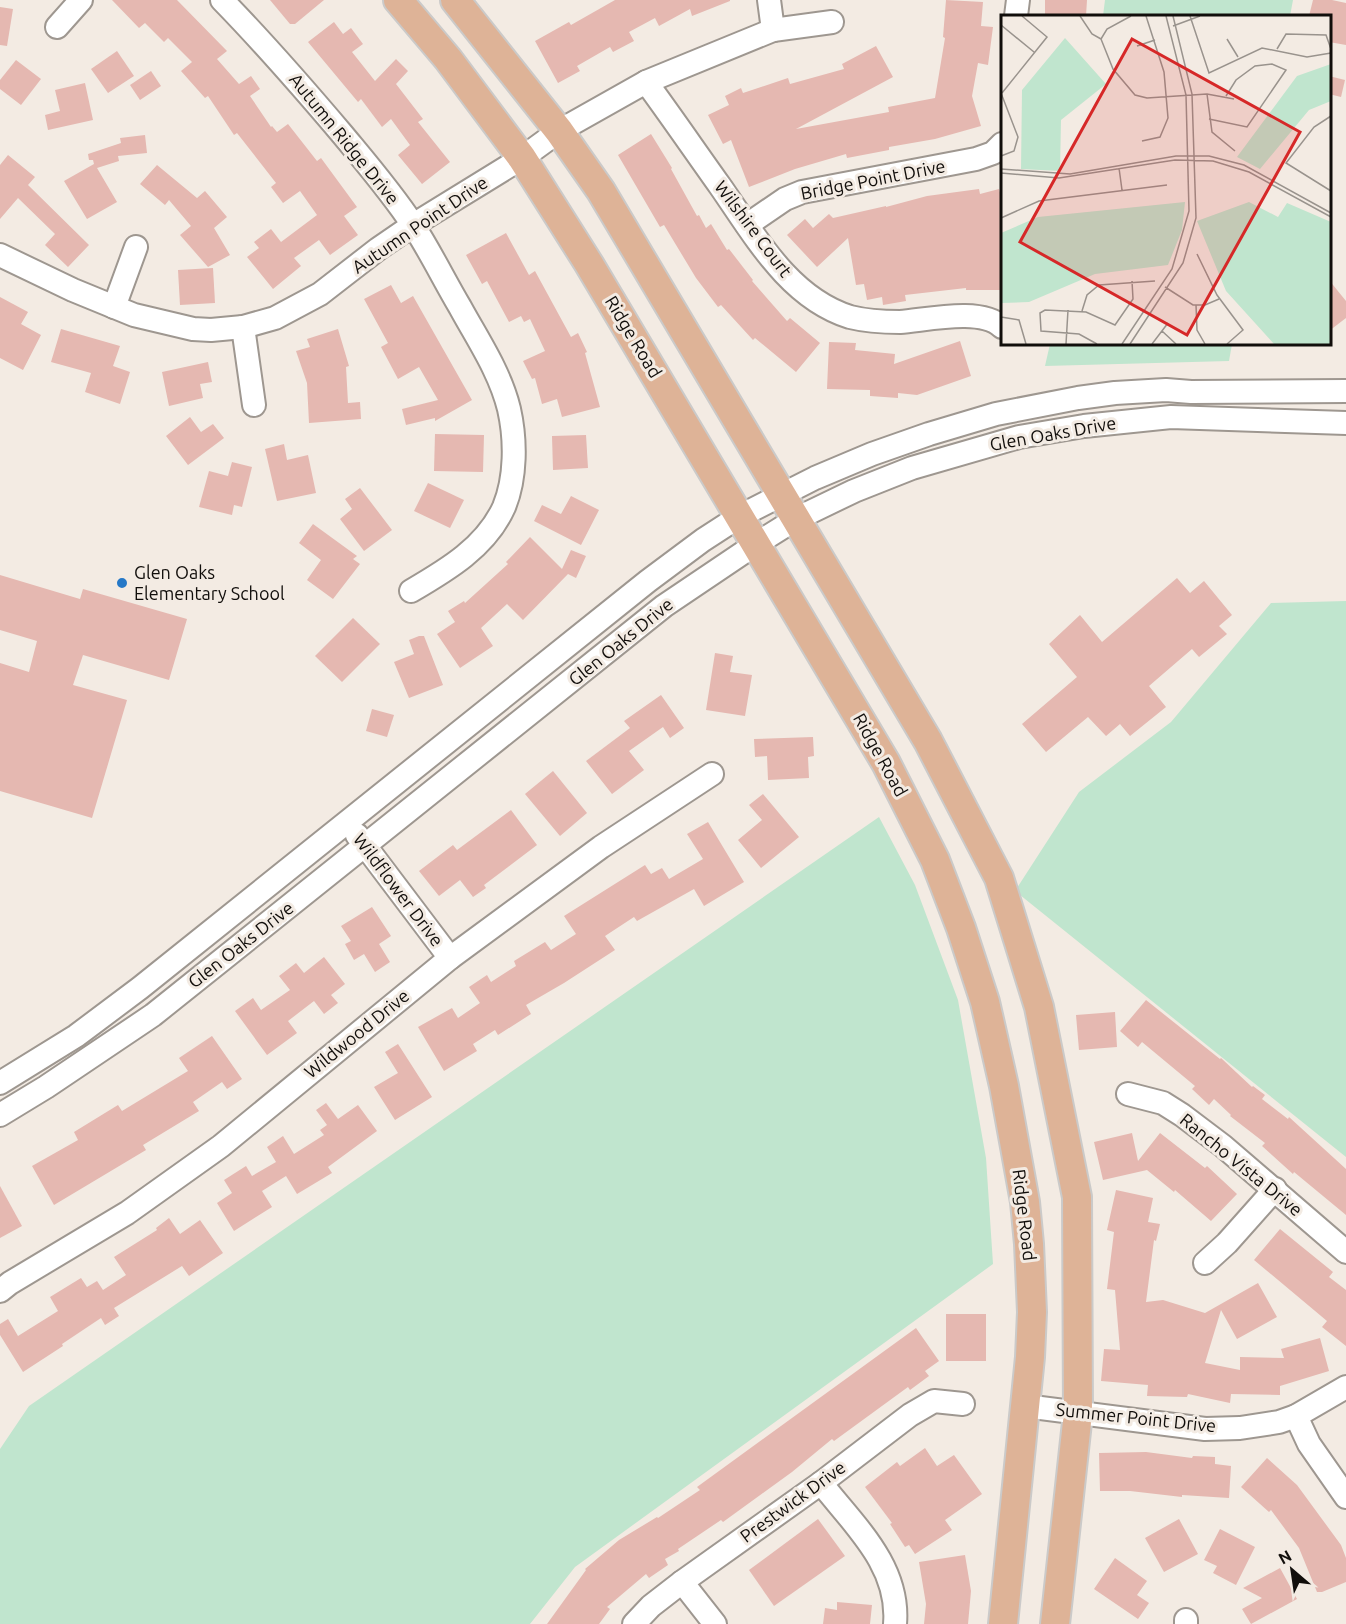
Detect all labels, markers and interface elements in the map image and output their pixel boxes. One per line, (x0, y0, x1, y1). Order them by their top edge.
inset map (1001, 15, 1331, 345)
street label: Autumn Ridge Drive (286, 69, 404, 208)
street label: Bridge Point Drive (799, 155, 947, 203)
street label: Autumn Point Drive (348, 171, 491, 277)
street label: Wilshire Court (711, 176, 796, 280)
street label: Ridge Road (602, 292, 666, 381)
street label: Glen Oaks Drive (988, 412, 1117, 454)
place label: Glen Oaks Elementary School (134, 562, 285, 603)
marker: Glen Oaks Elementary School (115, 576, 129, 590)
street label: Glen Oaks Drive (564, 593, 676, 689)
street label: Ridge Road (850, 709, 912, 800)
street label: Wildflower Drive (350, 829, 448, 950)
street label: Glen Oaks Drive (184, 897, 297, 991)
street label: Wildwood Drive (300, 985, 413, 1082)
street label: Rancho Vista Drive (1177, 1109, 1307, 1220)
street label: Ridge Road (1009, 1168, 1041, 1262)
street label: Summer Point Drive (1055, 1399, 1217, 1435)
street label: Prestwick Drive (736, 1456, 849, 1546)
north arrow (1262, 1540, 1322, 1600)
text: N (1275, 1546, 1294, 1568)

